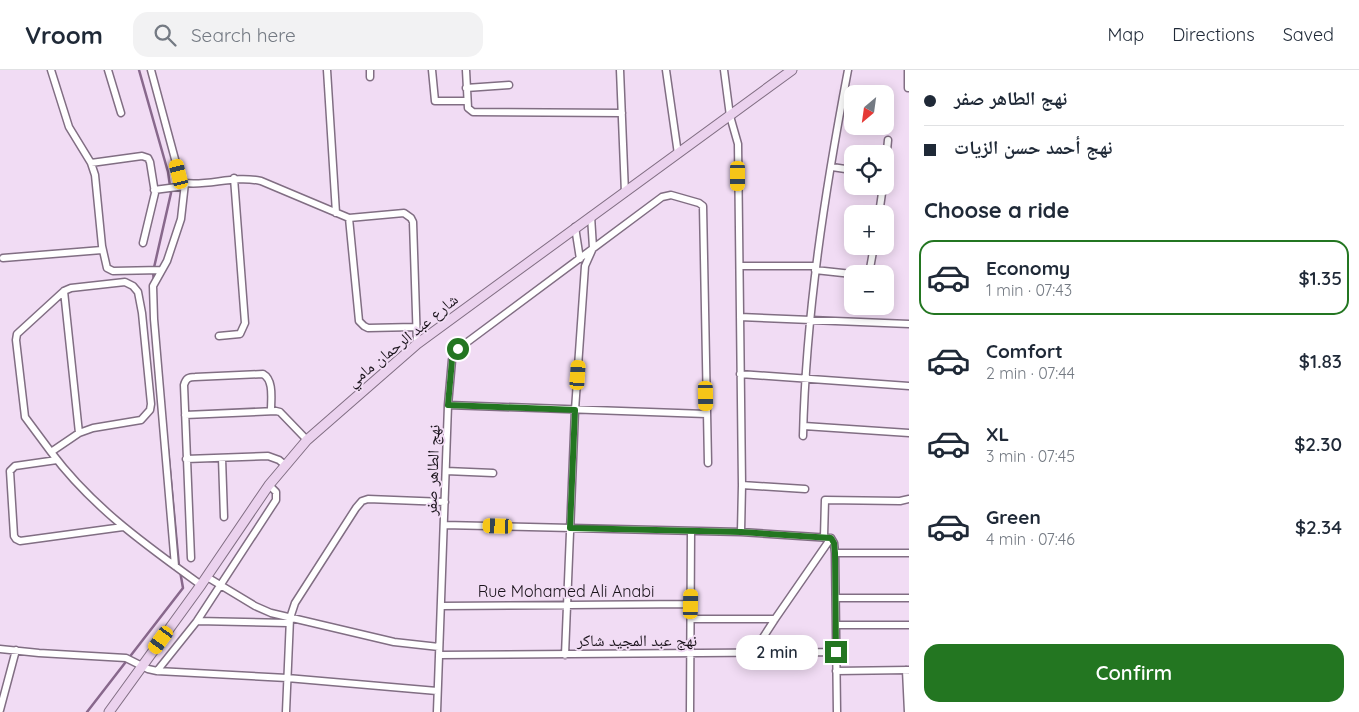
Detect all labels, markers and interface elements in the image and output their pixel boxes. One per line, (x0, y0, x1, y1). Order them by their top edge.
search box (133, 12, 483, 57)
text: Vroom (25, 20, 103, 50)
icon: search (151, 21, 179, 49)
text: Search here (191, 23, 296, 47)
text: Map (1107, 23, 1144, 46)
text: Directions (1172, 23, 1255, 46)
text: Saved (1283, 23, 1334, 46)
north arrow (844, 85, 894, 135)
map controls (844, 85, 894, 315)
text: نهج الطاهر صفر (954, 86, 1067, 110)
text: نهج أحمد حسن الزيات (954, 135, 1113, 159)
button: locate (844, 145, 894, 195)
car (168, 158, 189, 190)
car (730, 161, 745, 191)
text: Choose a ride (924, 196, 1069, 224)
button: + (844, 205, 894, 255)
icon: car (926, 255, 971, 300)
text: Economy (986, 256, 1070, 280)
button: − (844, 265, 894, 315)
text: $1.35 (1298, 266, 1342, 290)
text: 1 min · 07:43 (986, 280, 1072, 300)
street label: شارع عبد الرحمان مامي (342, 289, 464, 393)
route start (447, 338, 469, 360)
icon: car (926, 338, 971, 383)
text: Comfort (986, 339, 1063, 363)
text: $1.83 (1299, 349, 1342, 373)
car (569, 360, 586, 390)
text: 2 min · 07:44 (986, 363, 1075, 383)
car (698, 381, 713, 411)
icon: car (926, 421, 971, 466)
text: XL (986, 422, 1009, 446)
street label: نهج الطاهر صفر (420, 424, 445, 517)
text: $2.30 (1294, 432, 1342, 456)
text: 3 min · 07:45 (986, 446, 1075, 466)
icon: car (926, 504, 971, 549)
text: Green (986, 505, 1041, 529)
text: $2.34 (1295, 515, 1342, 539)
car (482, 518, 513, 534)
text: 4 min · 07:46 (986, 529, 1075, 549)
street label: Rue Mohamed Ali Anabi (478, 581, 654, 601)
car (683, 589, 698, 619)
car (146, 623, 175, 657)
street label: نهج عبد المجيد شاكر (576, 630, 697, 651)
callout: 2 min (736, 634, 818, 670)
route end (825, 641, 847, 663)
text: 2 min (756, 642, 798, 662)
button: Confirm (924, 644, 1344, 702)

